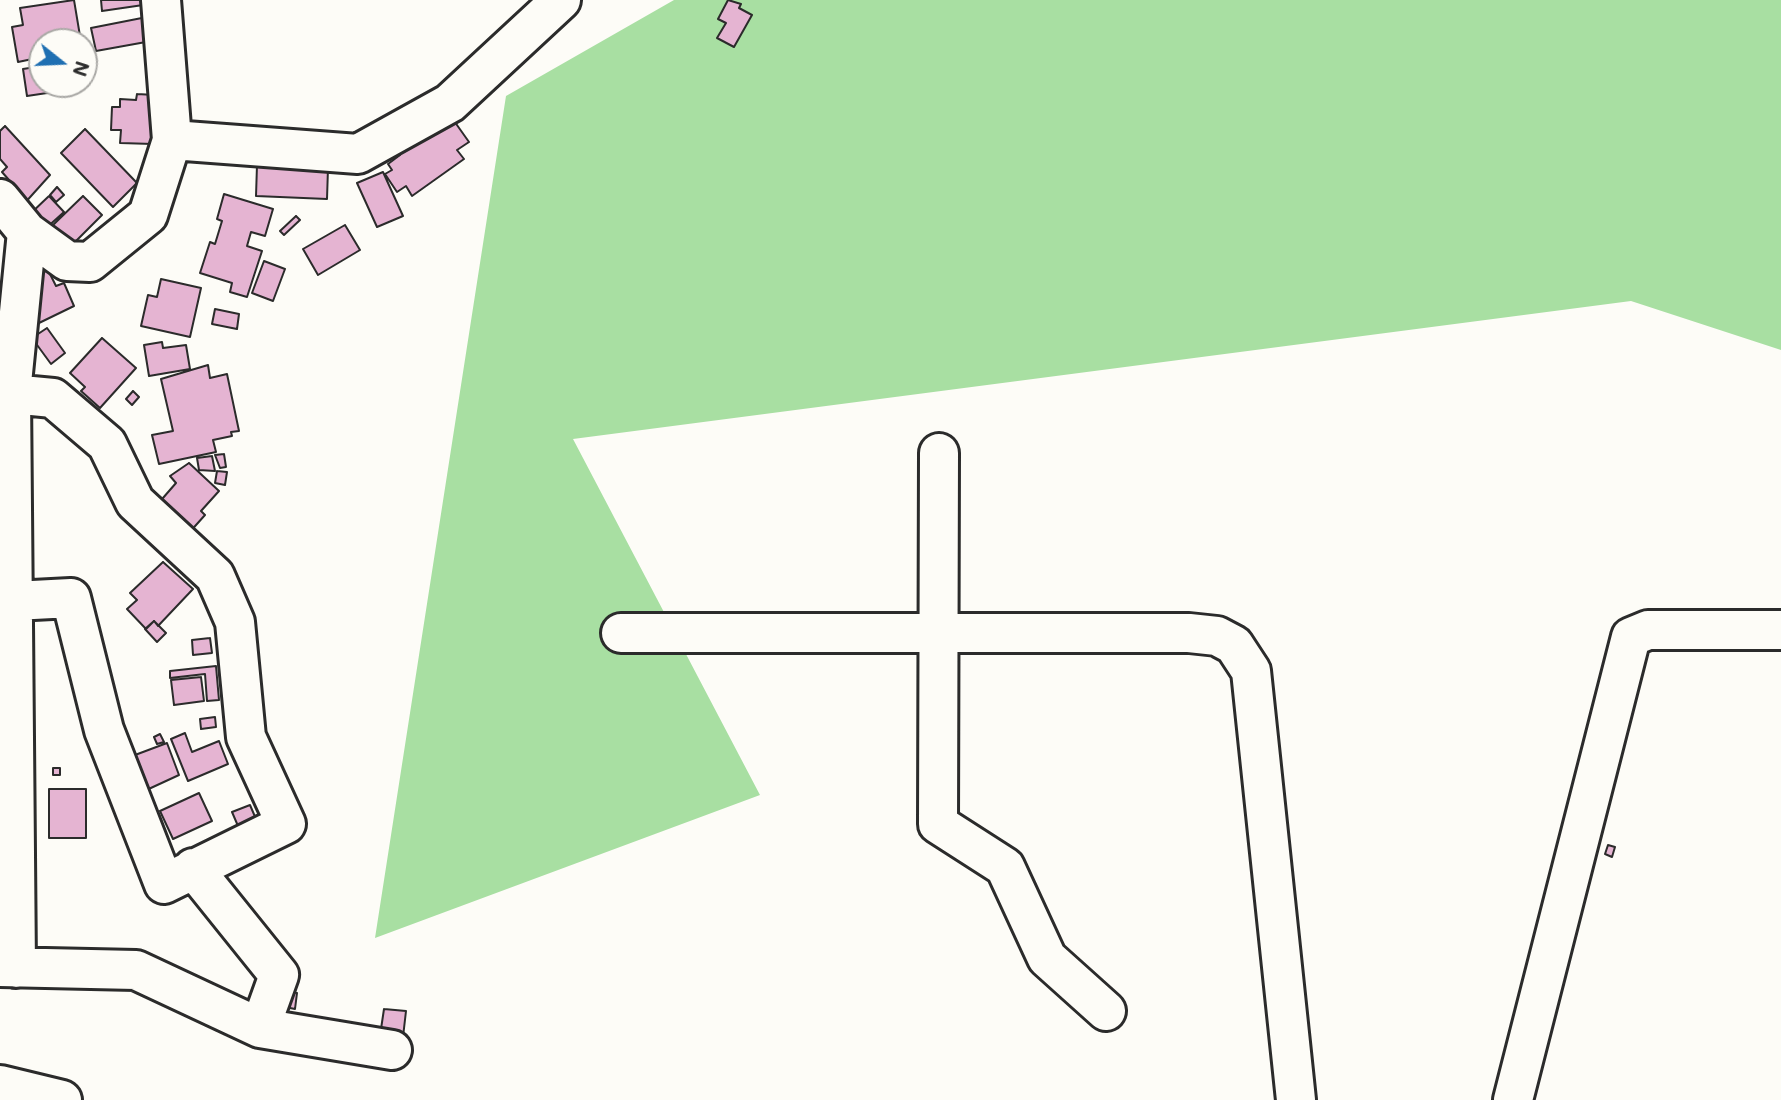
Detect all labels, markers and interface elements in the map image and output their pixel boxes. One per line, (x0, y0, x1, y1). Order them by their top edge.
north arrow (28, 28, 98, 98)
text: N (67, 58, 96, 80)

